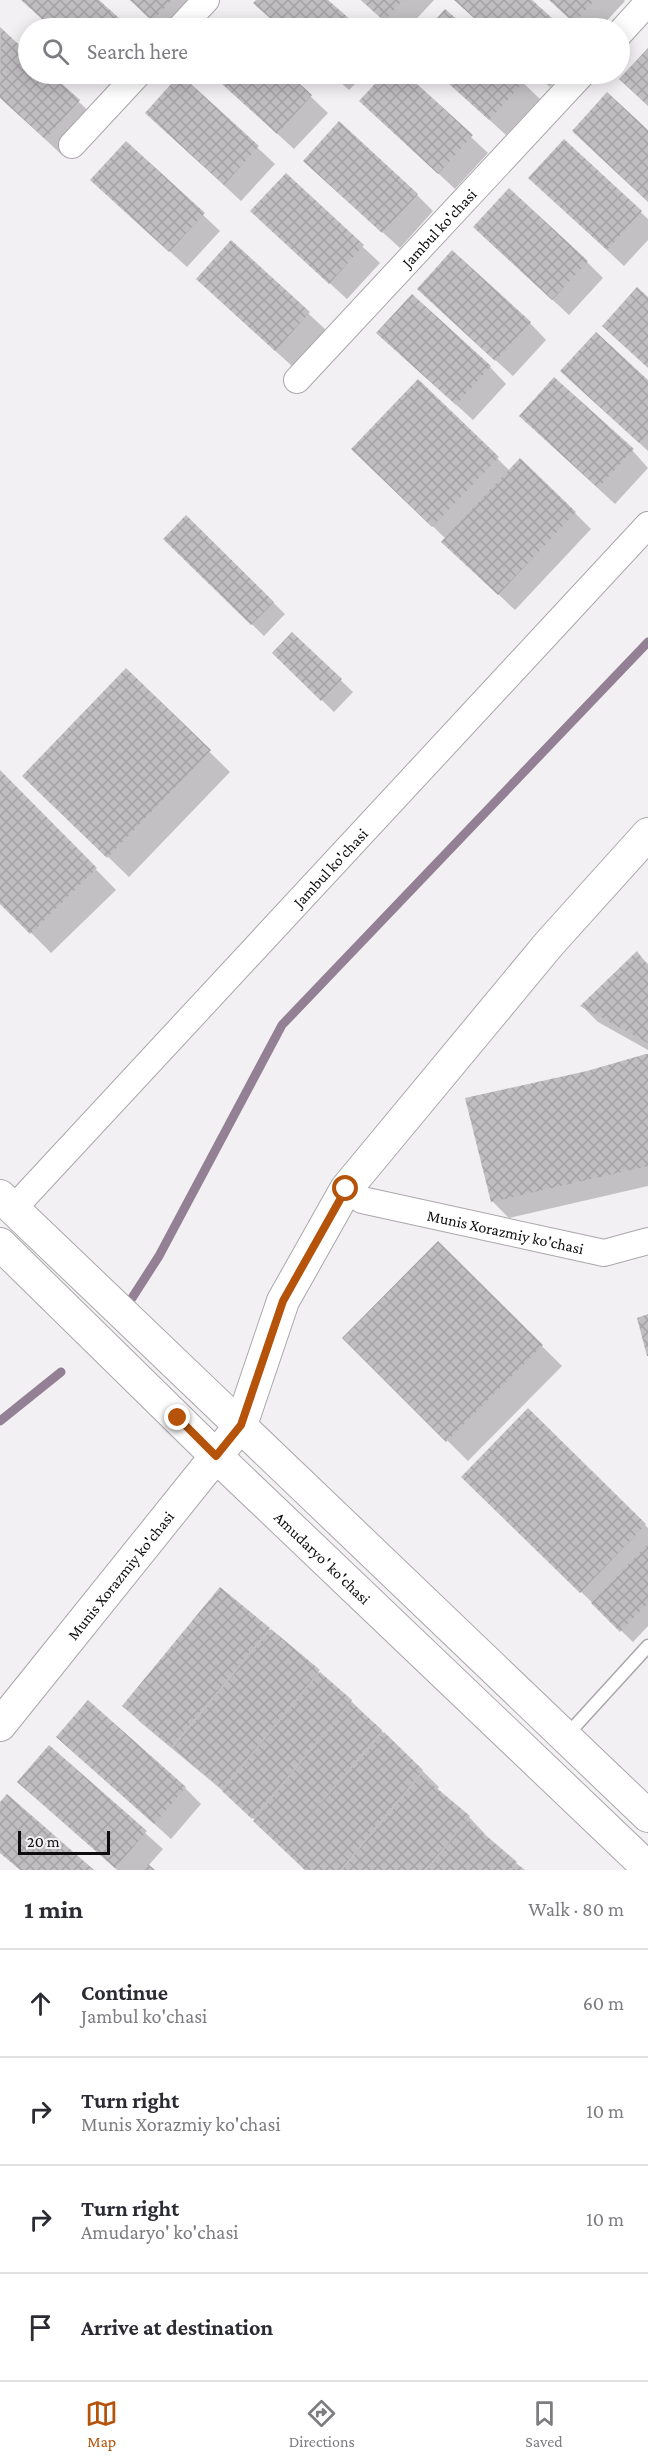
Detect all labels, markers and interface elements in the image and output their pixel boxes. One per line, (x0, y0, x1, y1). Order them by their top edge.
search box (18, 18, 630, 84)
icon: search (39, 35, 72, 68)
text: Search here (87, 39, 188, 64)
street label: Jambul ko'chasi (397, 185, 480, 273)
street label: Jambul ko'chasi (288, 825, 371, 913)
route start (332, 1175, 358, 1201)
street label: Munis Xorazmiy ko'chasi (426, 1207, 585, 1257)
route end (164, 1404, 190, 1430)
street label: Munis Xorazmiy ko'chasi (64, 1508, 177, 1643)
street label: Amudaryo' ko'chasi (271, 1508, 374, 1608)
scale bar (18, 1828, 110, 1856)
text: 20 m (27, 1833, 60, 1850)
text: 1 min (24, 1895, 83, 1924)
text: Walk · 80 m (528, 1898, 624, 1920)
text: Continue (81, 1980, 168, 2005)
icon: ahead (24, 1987, 57, 2020)
text: 60 m (583, 1992, 624, 2014)
text: Jambul ko'chasi (81, 2005, 207, 2027)
text: Turn right (81, 2088, 179, 2113)
icon: right (24, 2095, 57, 2128)
text: 10 m (586, 2100, 624, 2122)
text: Munis Xorazmiy ko'chasi (81, 2113, 281, 2135)
text: Turn right (81, 2196, 179, 2221)
icon: right (24, 2203, 57, 2236)
text: 10 m (586, 2208, 624, 2230)
text: Amudaryo' ko'chasi (81, 2221, 238, 2243)
icon: arrive (24, 2311, 57, 2344)
text: Arrive at destination (81, 2315, 273, 2340)
tab: Map (85, 2397, 118, 2450)
tab: Directions (289, 2397, 355, 2450)
tab: Saved (525, 2397, 563, 2450)

